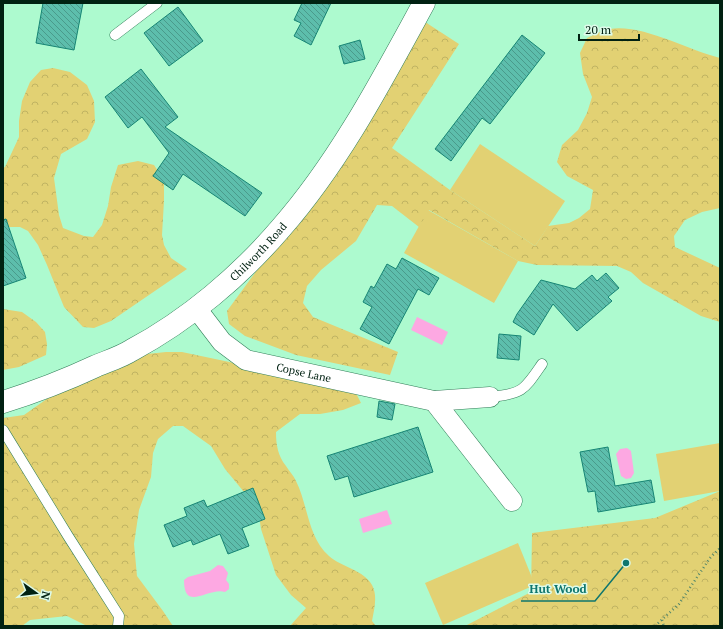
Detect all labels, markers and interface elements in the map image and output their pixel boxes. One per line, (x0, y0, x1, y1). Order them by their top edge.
scale bar (579, 16, 639, 42)
text: 20 m (585, 22, 612, 37)
street label: Chilworth Road (227, 219, 290, 284)
street label: Copse Lane (275, 360, 333, 386)
north arrow (16, 573, 56, 613)
callout: Hut Wood (521, 577, 595, 601)
text: Hut Wood (529, 581, 588, 596)
text: N (38, 590, 54, 602)

